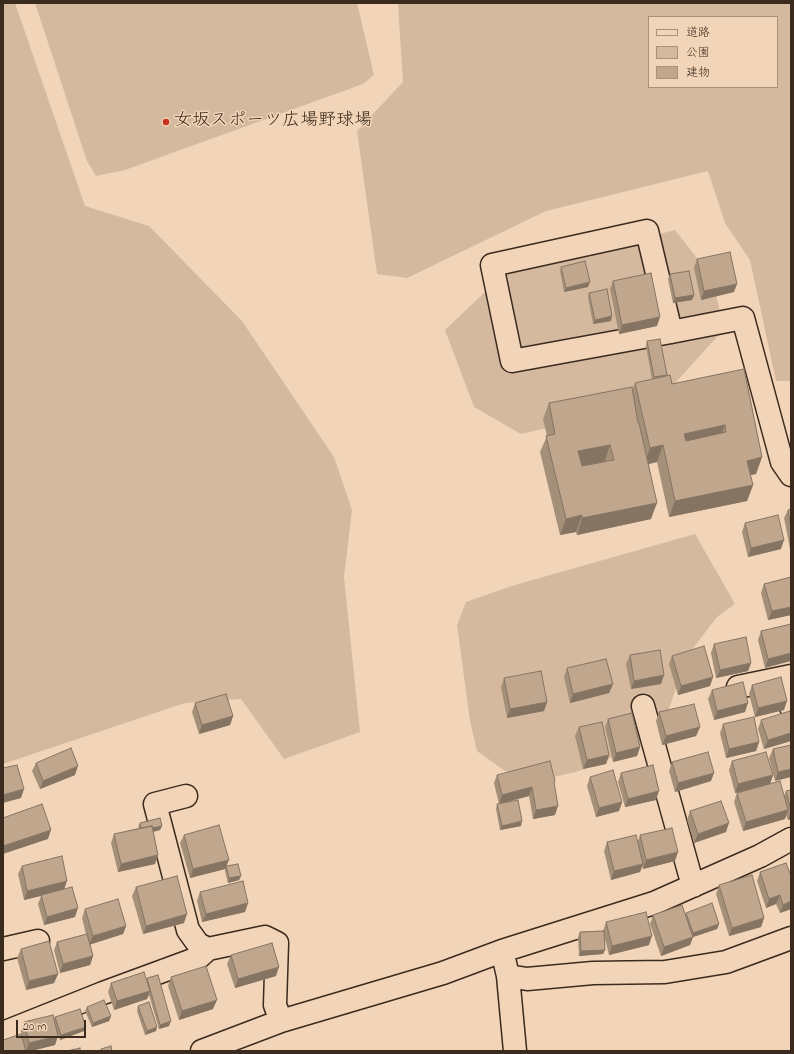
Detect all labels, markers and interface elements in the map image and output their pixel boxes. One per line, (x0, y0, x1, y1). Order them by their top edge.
legend (648, 16, 778, 88)
text: 道路 (686, 24, 710, 42)
text: 公園 (686, 44, 710, 62)
text: 建物 (686, 64, 710, 82)
place label: 女坂スポーツ広場野球場 (174, 111, 372, 133)
marker: 女坂スポーツ広場野球場 (161, 117, 171, 127)
scale bar (18, 1012, 88, 1038)
text: 20 m (23, 1018, 46, 1036)

